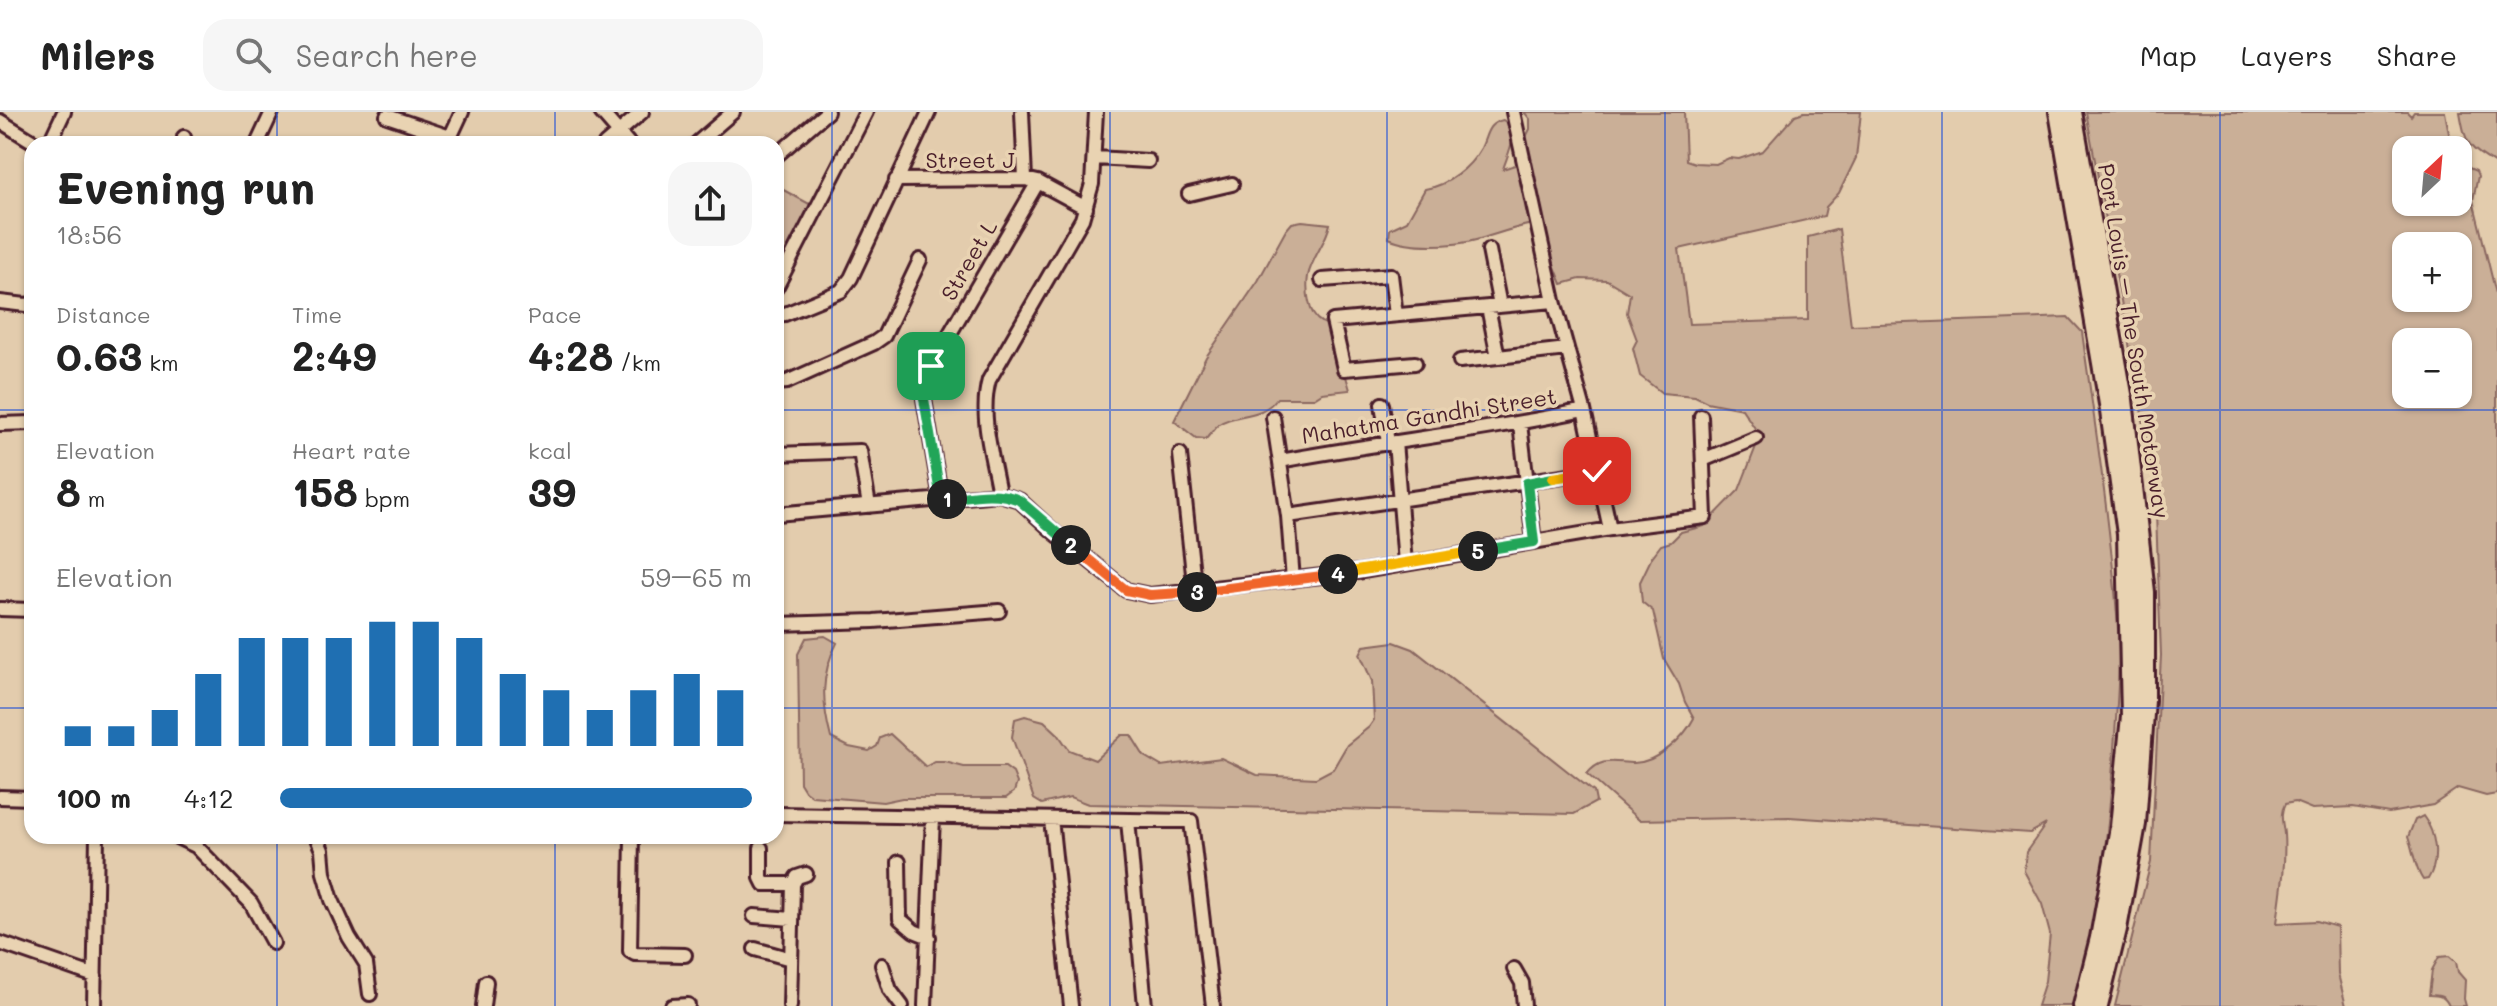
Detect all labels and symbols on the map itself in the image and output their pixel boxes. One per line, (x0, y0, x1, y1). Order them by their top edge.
north arrow (2392, 136, 2472, 216)
street label: Street J (925, 145, 1015, 174)
street label: Port Louis – The South Motorway (2092, 161, 2177, 520)
street label: Street L (934, 214, 1003, 305)
pin (897, 332, 965, 400)
street label: Mahatma Gandhi Street (1299, 381, 1558, 450)
pin (1563, 437, 1631, 505)
pin: 1 (927, 479, 967, 519)
pin: 2 (1051, 525, 1091, 565)
pin: 5 (1458, 531, 1498, 571)
pin: 4 (1318, 554, 1358, 594)
pin: 3 (1177, 572, 1217, 612)

